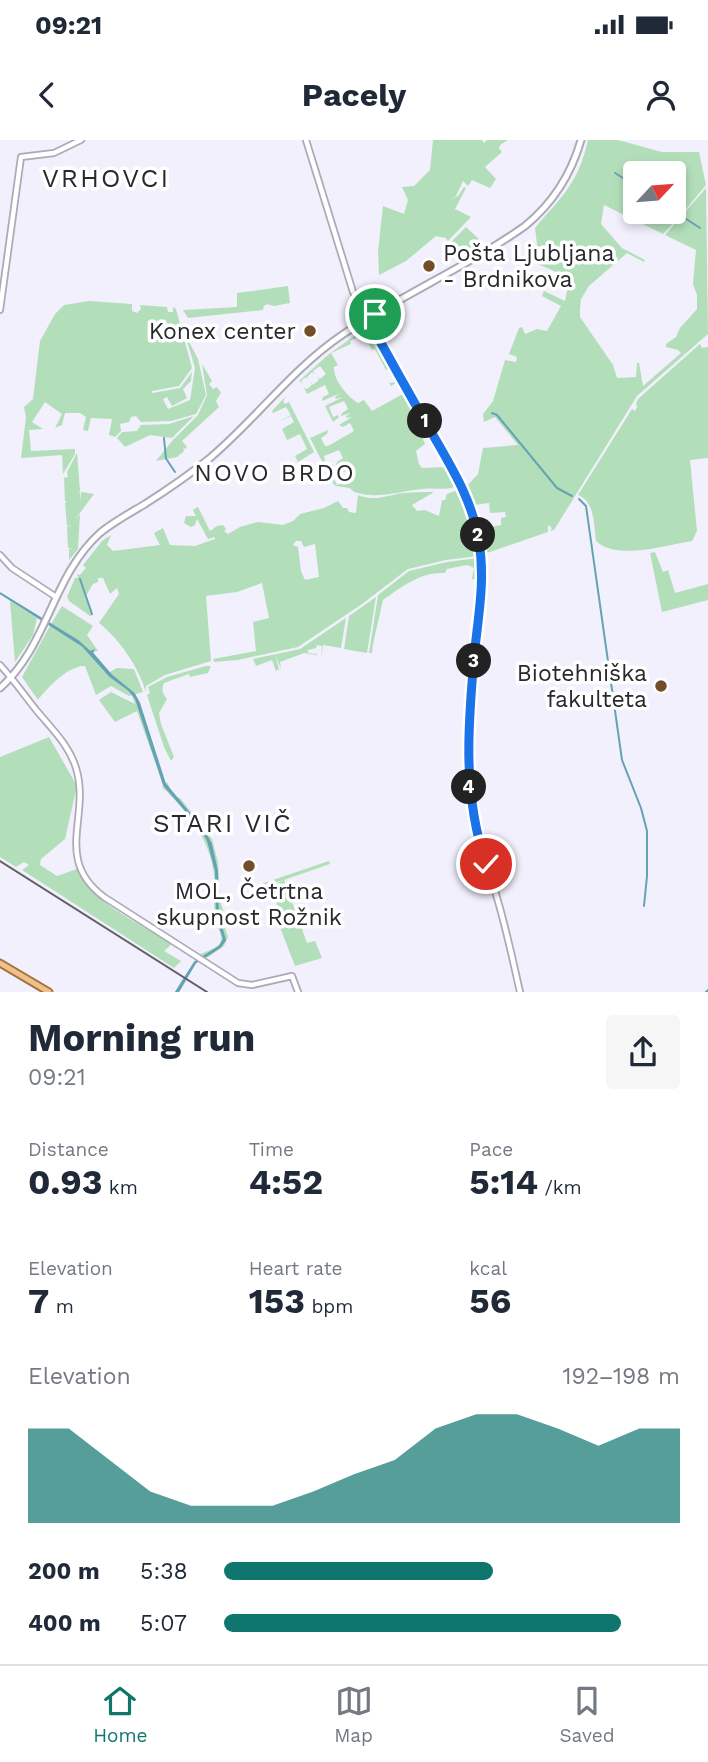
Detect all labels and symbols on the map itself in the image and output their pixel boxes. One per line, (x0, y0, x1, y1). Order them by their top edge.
north arrow (623, 161, 686, 224)
district label: VRHOVCI (42, 163, 170, 193)
place label: Pošta Ljubljana - Brdnikova (443, 240, 615, 293)
marker: Pošta Ljubljana - Brdnikova (421, 258, 437, 274)
pin (345, 284, 405, 344)
place label: Konex center (149, 318, 296, 345)
marker: Konex center (302, 323, 318, 339)
pin: 1 (408, 404, 442, 438)
district label: NOVO BRDO (194, 459, 356, 487)
pin: 2 (461, 518, 496, 552)
pin: 3 (456, 644, 491, 678)
place label: Biotehniška fakulteta (517, 660, 647, 713)
marker: Biotehniška fakulteta (653, 678, 669, 694)
pin: 4 (452, 770, 486, 804)
district label: STARI VIČ (153, 808, 293, 838)
pin (456, 834, 516, 894)
marker: MOL, Četrtna skupnost Rožnik (241, 858, 257, 874)
place label: MOL, Četrtna skupnost Rožnik (156, 877, 342, 931)

